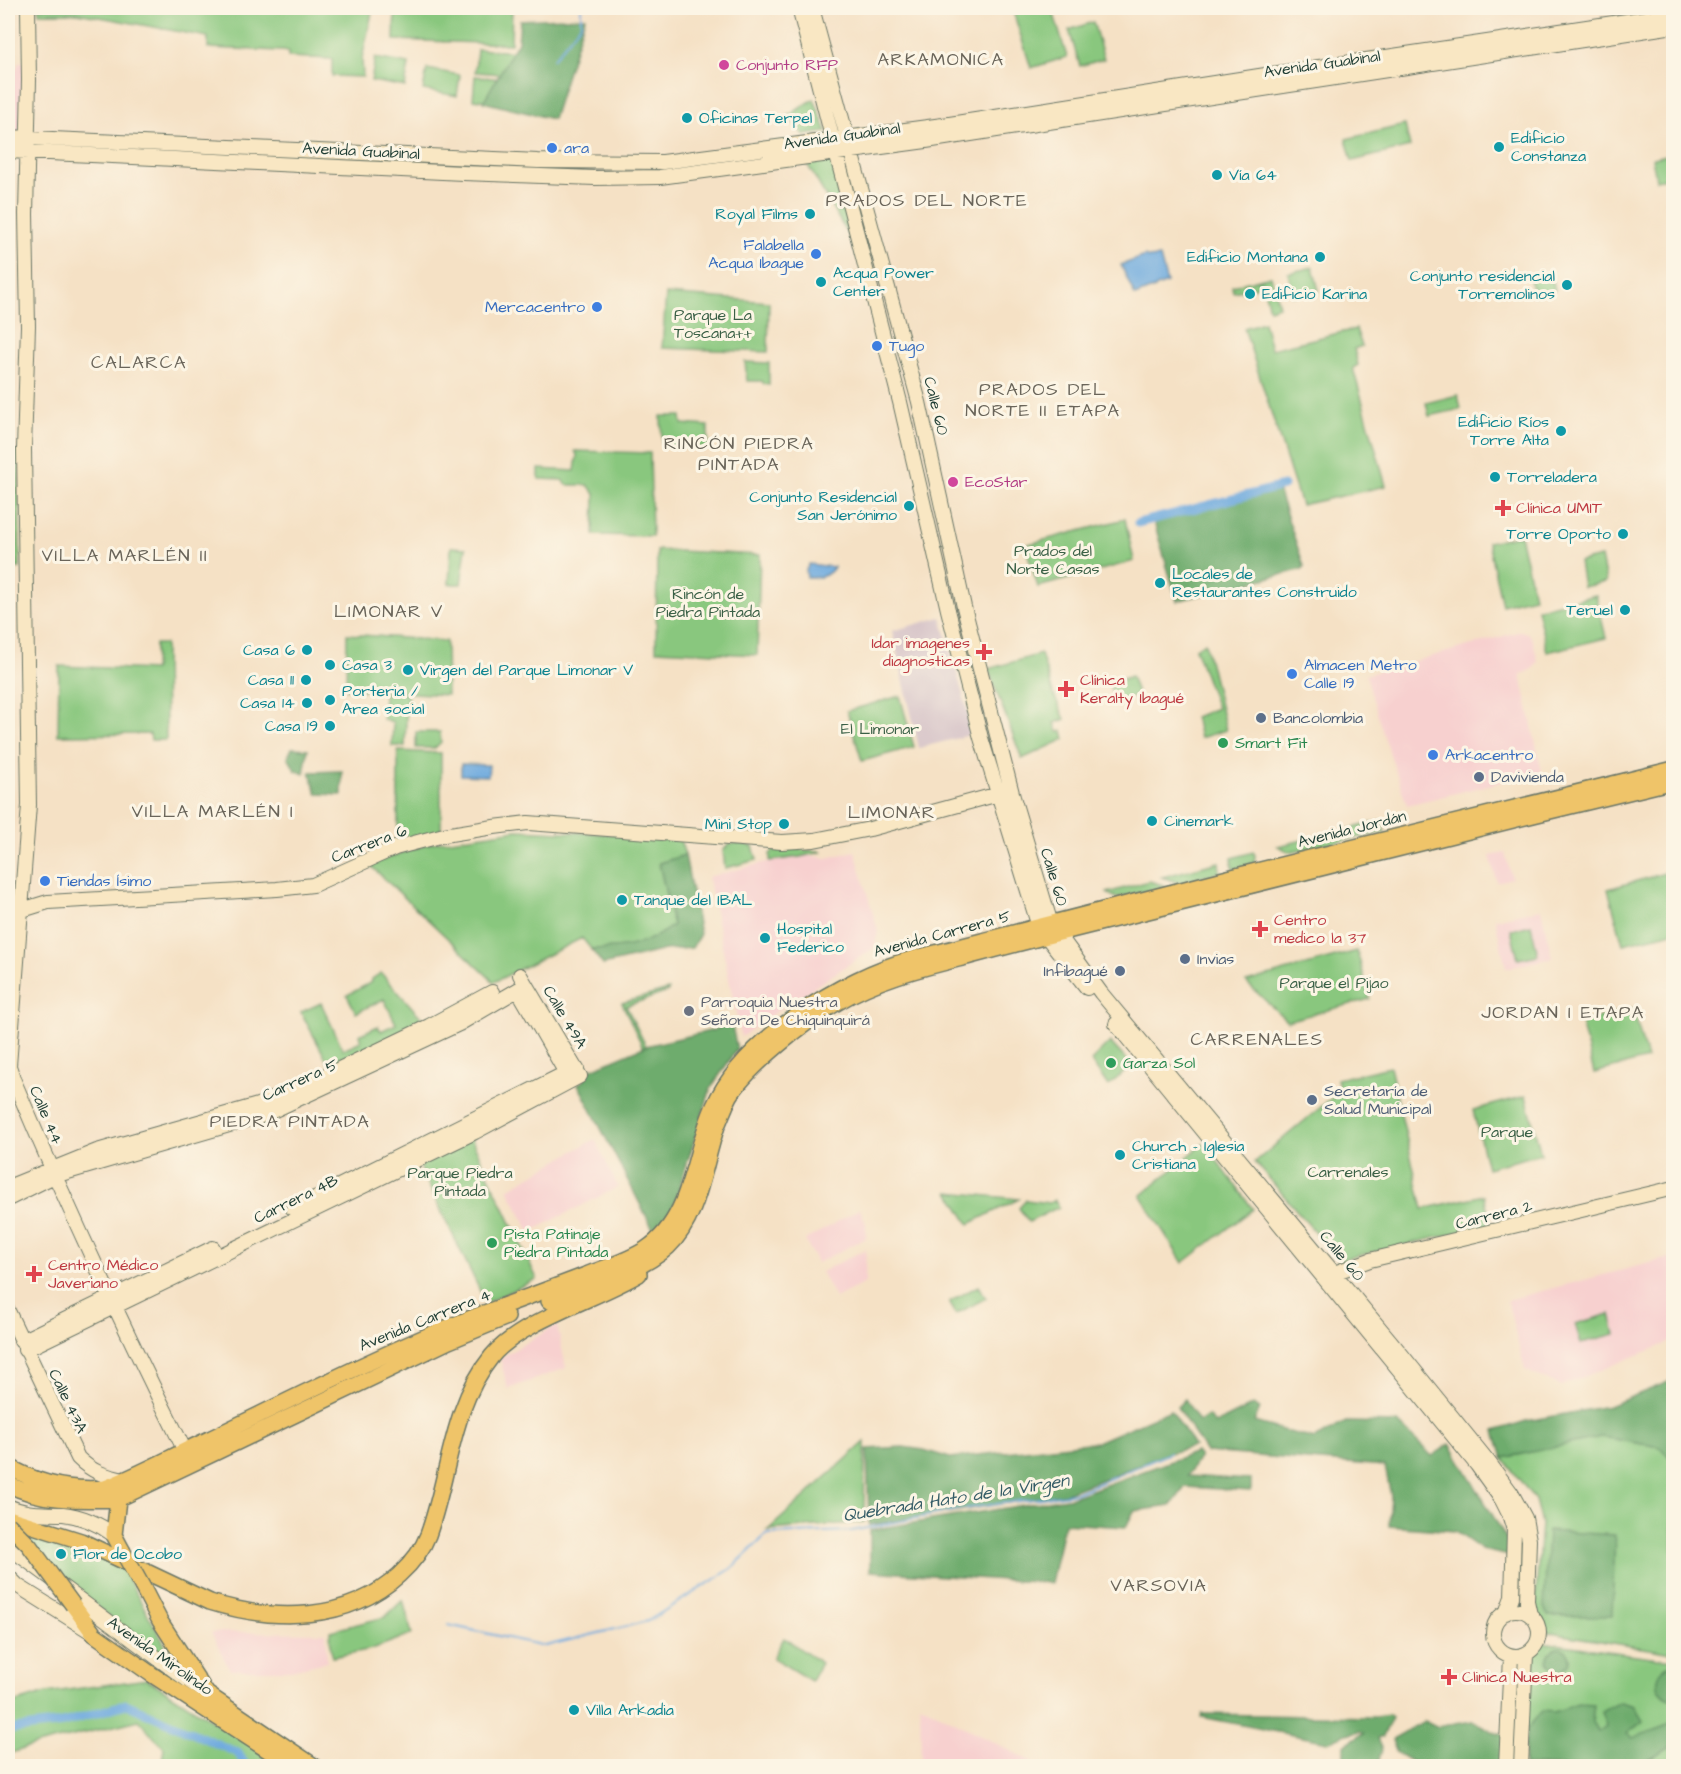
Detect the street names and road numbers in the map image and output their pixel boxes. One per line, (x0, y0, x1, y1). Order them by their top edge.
street label: Avenida Guabinal (1262, 45, 1382, 83)
street label: Avenida Guabinal (782, 117, 902, 155)
street label: Avenida Guabinal (302, 137, 420, 165)
street label: Calle 60 (918, 374, 954, 438)
street label: Avenida Jordán (1295, 805, 1409, 853)
street label: Carrera 6 (328, 820, 410, 868)
street label: Calle 60 (1035, 845, 1073, 909)
street label: Avenida Carrera 5 (871, 905, 1014, 963)
street label: Calle 49A (538, 981, 592, 1053)
street label: Carrera 5 (259, 1053, 342, 1106)
street label: Calle 44 (24, 1082, 68, 1148)
street label: Carrera 4B (250, 1169, 342, 1229)
street label: Carrera 2 (1453, 1195, 1535, 1235)
street label: Calle 60 (1314, 1226, 1370, 1286)
street label: Avenida Carrera 4 (356, 1283, 494, 1357)
street label: Calle 43A (43, 1365, 93, 1437)
street label: Avenida Mirolindo (103, 1611, 217, 1701)

